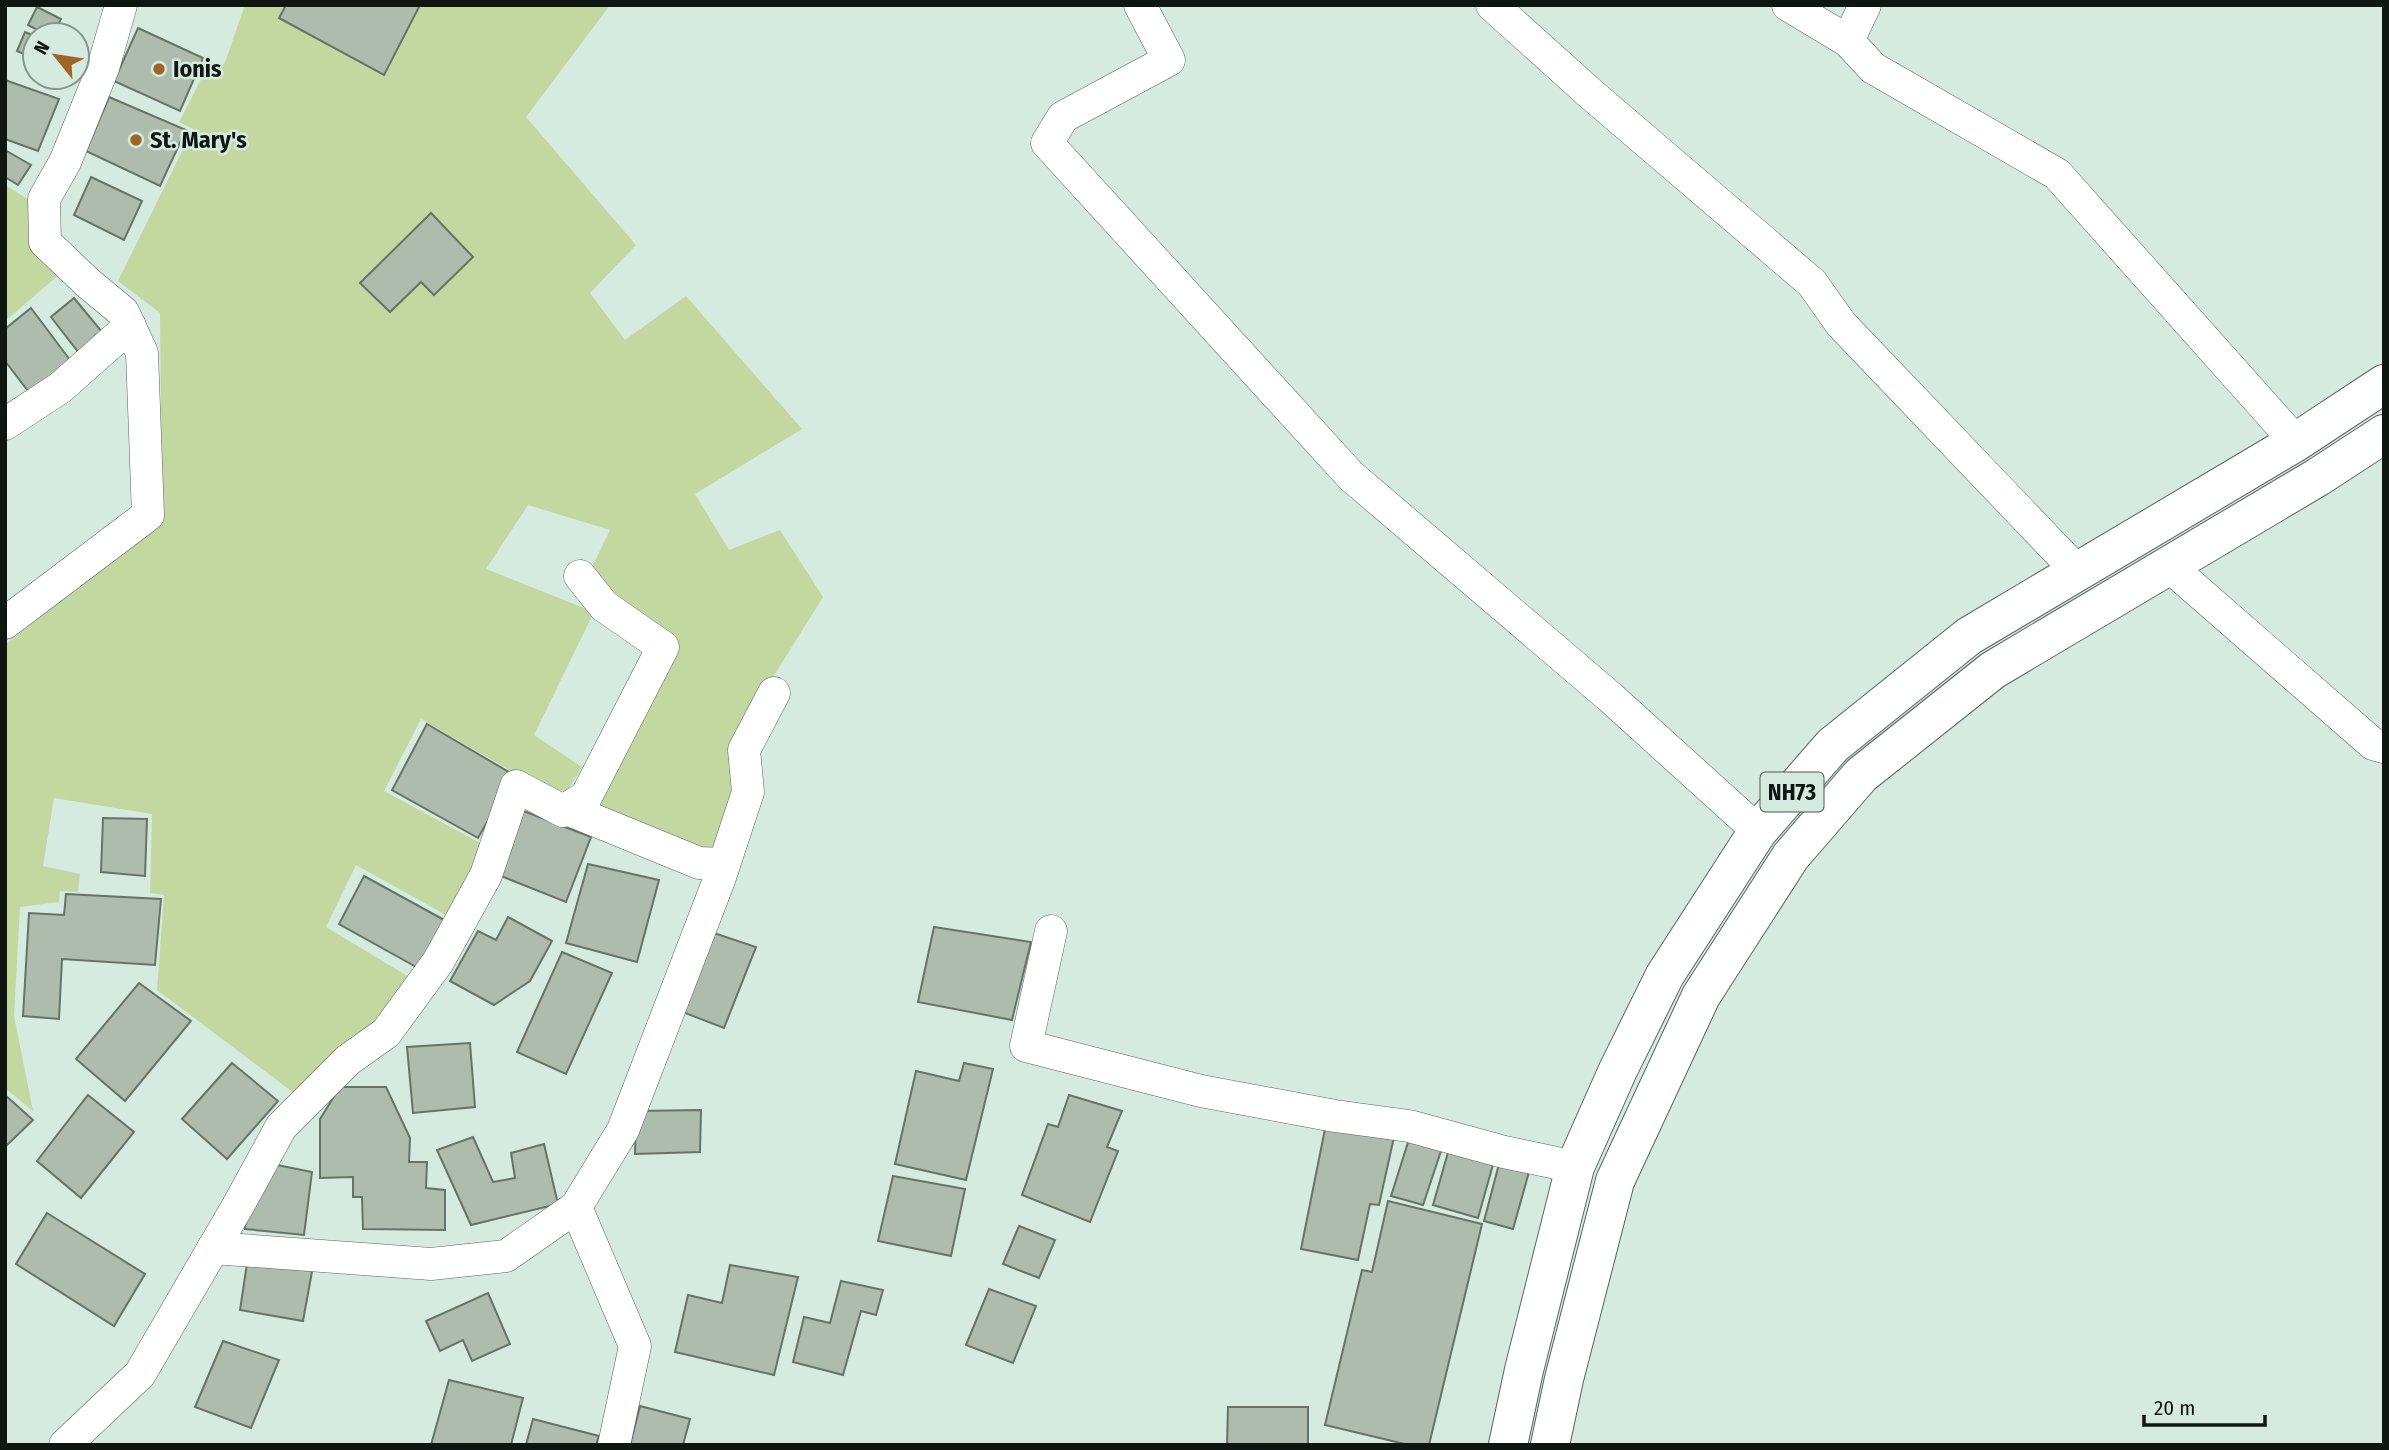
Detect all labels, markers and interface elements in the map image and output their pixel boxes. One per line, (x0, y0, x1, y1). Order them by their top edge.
north arrow (21, 21, 91, 91)
text: N (29, 37, 55, 58)
place label: Ionis (173, 55, 222, 83)
marker: Ionis (151, 61, 167, 77)
place label: St. Mary's (150, 126, 247, 154)
marker: St. Mary's (128, 132, 144, 148)
road number: NH73 (1760, 772, 1824, 812)
scale bar (2144, 1384, 2265, 1428)
text: 20 m (2154, 1395, 2195, 1421)

